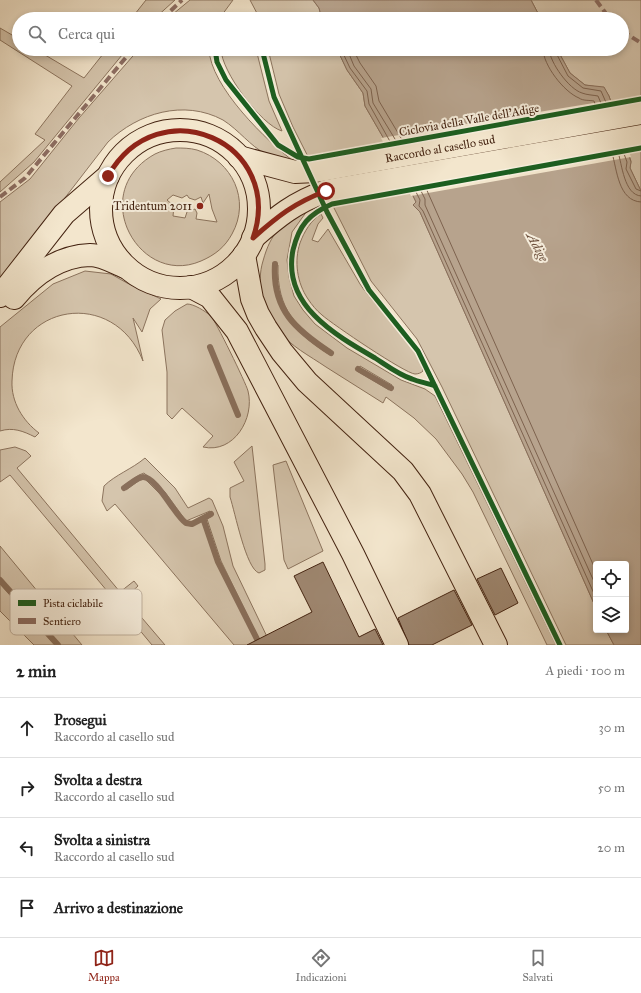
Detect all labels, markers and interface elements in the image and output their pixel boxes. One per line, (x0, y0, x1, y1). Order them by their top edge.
search box (12, 12, 629, 56)
icon: search (26, 23, 48, 45)
text: Cerca qui (58, 25, 115, 43)
street label: Ciclovia della Valle dell'Adige (398, 101, 540, 140)
street label: Raccordo al casello sud (384, 132, 496, 166)
route end (99, 167, 117, 185)
route start (317, 182, 335, 200)
place label: Tridentum 2011 (113, 199, 192, 213)
marker: Tridentum 2011 (195, 201, 205, 211)
water label: Adige (522, 228, 552, 266)
map controls (593, 561, 629, 633)
button: locate (593, 561, 629, 597)
legend (10, 589, 142, 635)
text: Pista ciclabile (43, 597, 103, 610)
button: layers (593, 597, 629, 633)
text: Sentiero (43, 615, 81, 628)
text: 2 min (16, 661, 56, 682)
text: A piedi · 100 m (546, 663, 625, 679)
text: Prosegui (54, 711, 107, 729)
icon: ahead (16, 717, 38, 739)
text: 30 m (599, 720, 625, 736)
text: Raccordo al casello sud (54, 729, 175, 745)
text: Svolta a destra (54, 771, 142, 789)
icon: right (16, 777, 38, 799)
text: 50 m (598, 780, 625, 796)
text: Raccordo al casello sud (54, 789, 175, 805)
text: Svolta a sinistra (54, 831, 150, 849)
icon: left (16, 837, 38, 859)
text: 20 m (597, 840, 625, 856)
text: Raccordo al casello sud (54, 849, 175, 865)
icon: arrive (16, 897, 38, 919)
text: Arrivo a destinazione (54, 899, 183, 917)
tab: Mappa (88, 947, 120, 984)
tab: Indicazioni (295, 947, 347, 984)
tab: Salvati (522, 947, 553, 984)

